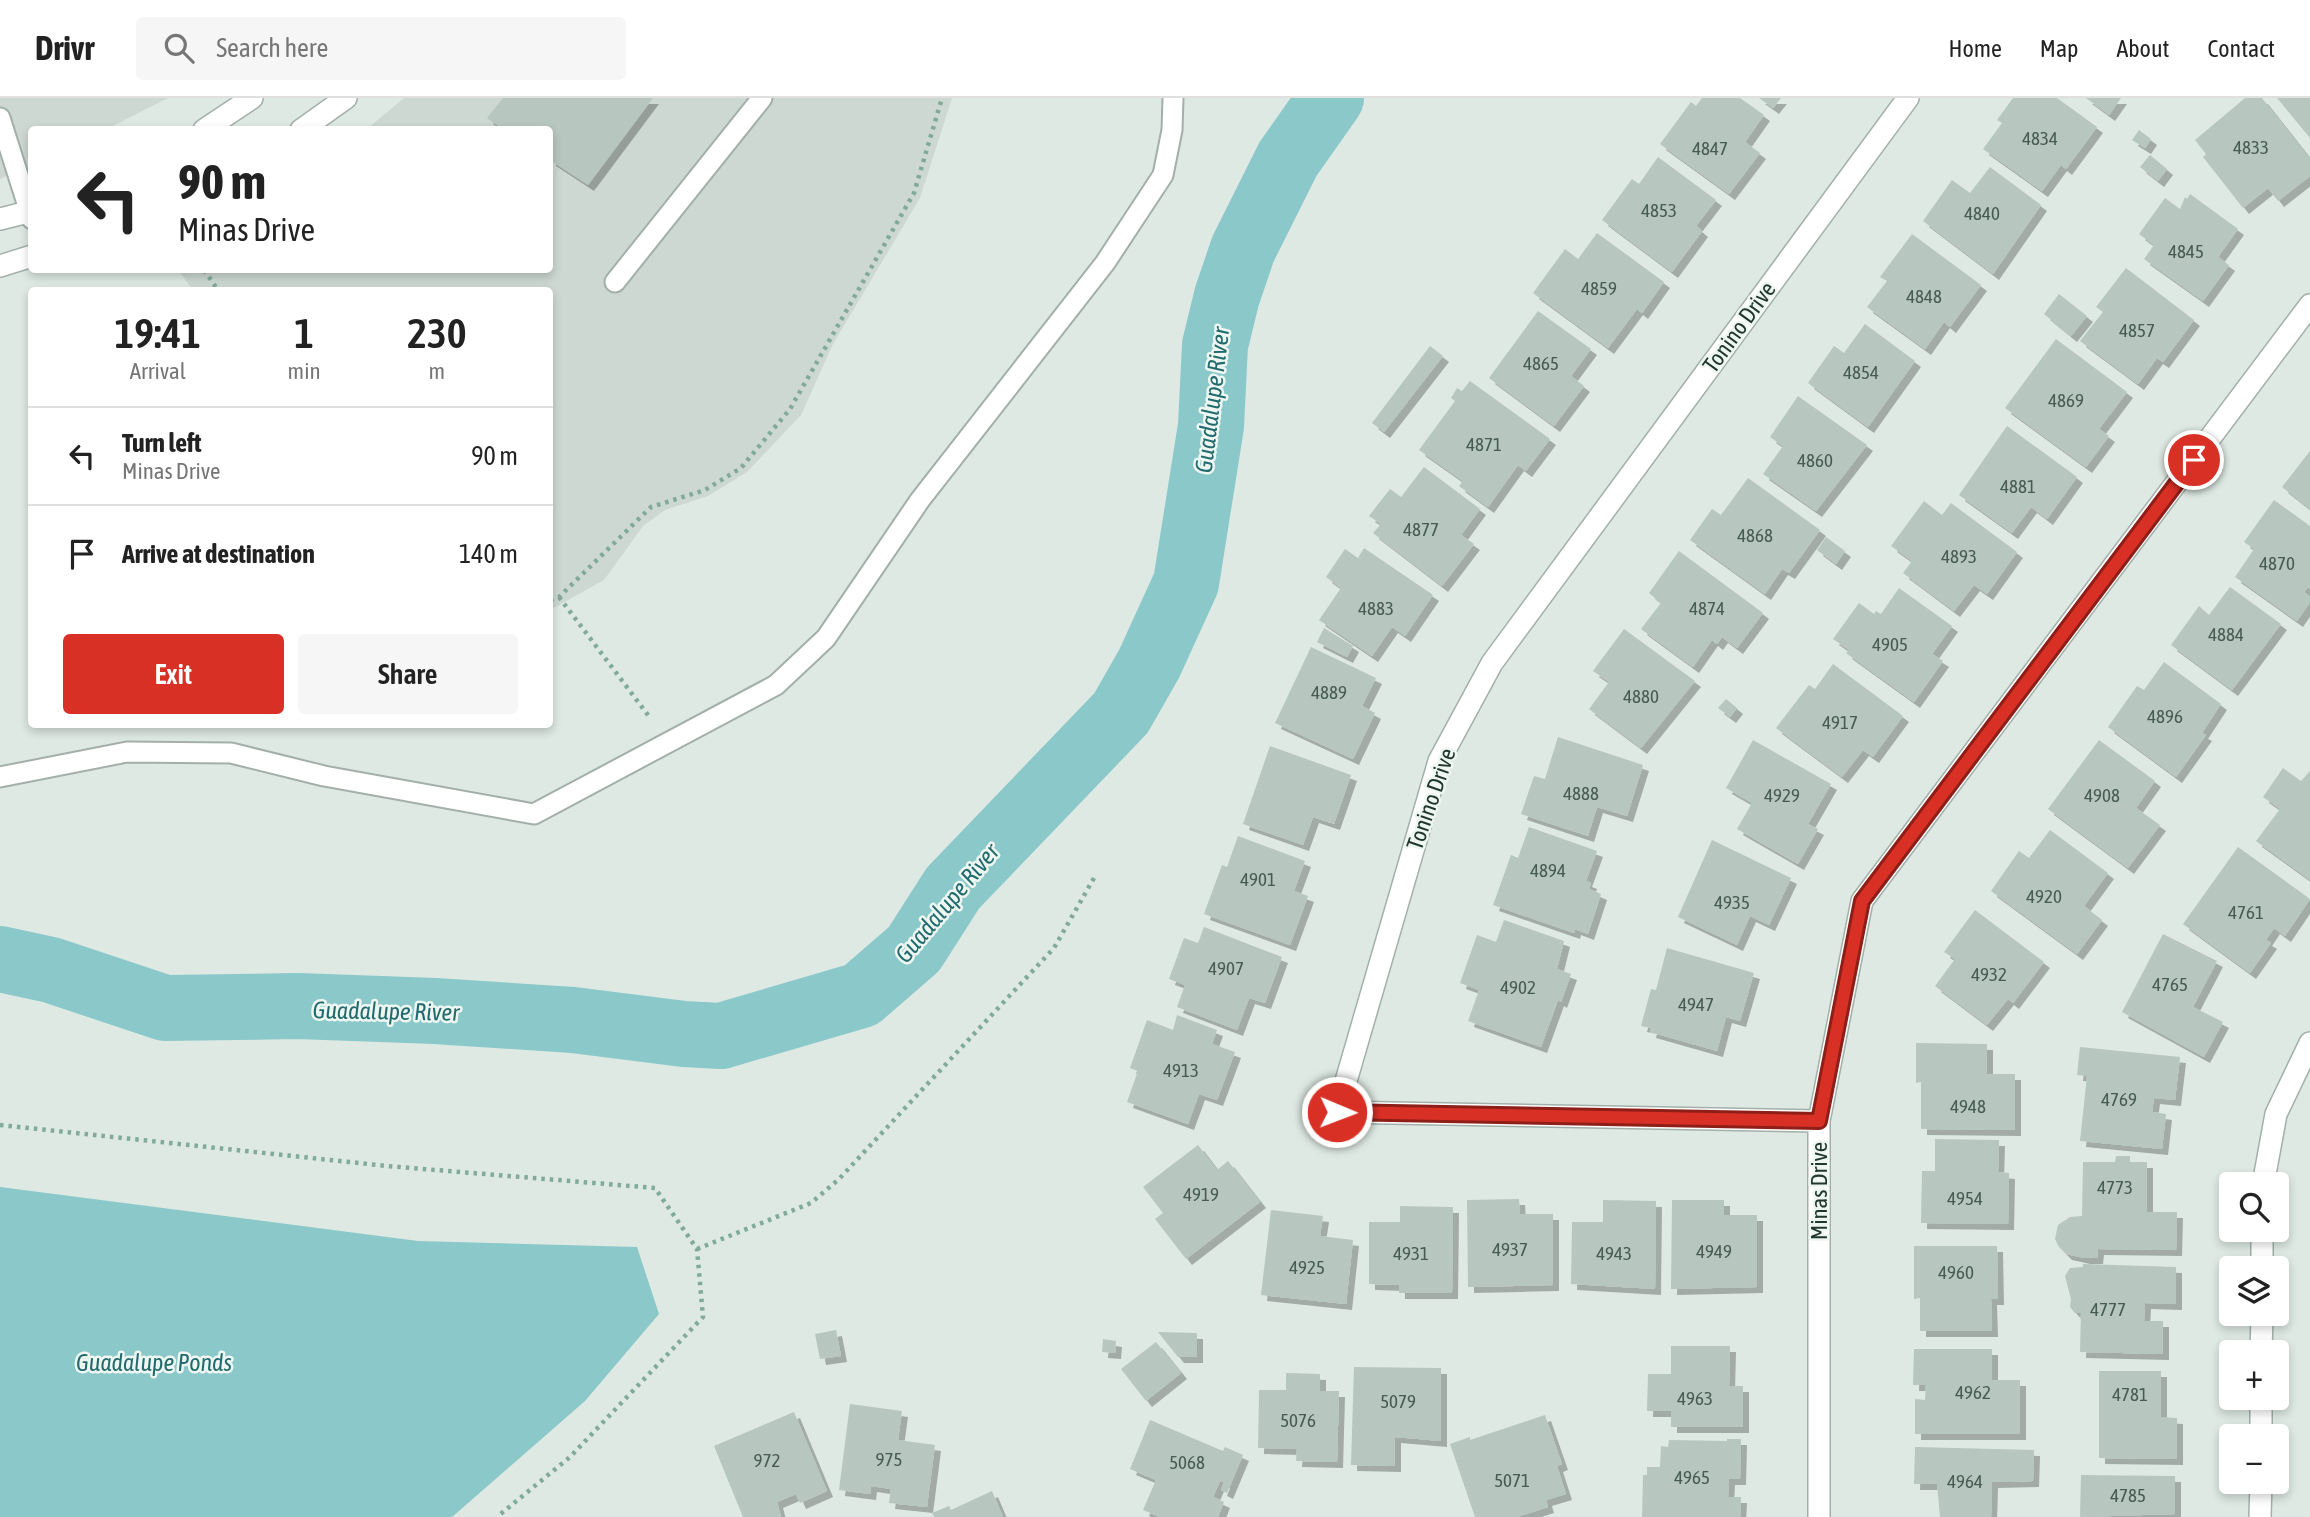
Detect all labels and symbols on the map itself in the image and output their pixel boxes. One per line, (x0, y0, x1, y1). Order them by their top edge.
house number: 4834 (2022, 127, 2058, 149)
house number: 4833 (2233, 136, 2269, 158)
house number: 4847 (1692, 137, 1728, 159)
house number: 4853 (1641, 199, 1677, 221)
house number: 4840 (1964, 202, 2000, 224)
house number: 4845 (2168, 240, 2204, 262)
house number: 4859 (1581, 277, 1617, 299)
street label: Tonino Drive (1697, 277, 1781, 377)
house number: 4848 (1906, 285, 1942, 307)
house number: 4857 (2119, 319, 2155, 341)
water label: Guadalupe River (1190, 325, 1234, 474)
house number: 4865 (1523, 352, 1559, 374)
house number: 4854 (1843, 361, 1879, 383)
house number: 4869 (2048, 389, 2084, 411)
pin (2164, 430, 2224, 490)
house number: 4871 (1466, 433, 1502, 455)
house number: 4860 (1797, 449, 1833, 471)
house number: 4881 (2000, 475, 2036, 497)
house number: 4877 (1403, 518, 1439, 540)
house number: 4868 (1737, 524, 1773, 546)
house number: 4893 (1941, 545, 1977, 567)
house number: 4870 (2259, 552, 2295, 574)
house number: 4883 (1358, 597, 1394, 619)
house number: 4874 (1689, 597, 1725, 619)
house number: 4884 (2208, 623, 2244, 645)
house number: 4905 (1872, 633, 1908, 655)
house number: 4889 (1311, 681, 1347, 703)
house number: 4880 (1623, 685, 1659, 707)
house number: 4896 (2147, 705, 2183, 727)
house number: 4917 (1822, 711, 1858, 733)
street label: Tonino Drive (1401, 745, 1461, 853)
house number: 4888 (1563, 782, 1599, 804)
house number: 4929 (1764, 784, 1800, 806)
house number: 4908 (2084, 784, 2120, 806)
water label: Guadalupe River (890, 837, 1005, 968)
house number: 4894 (1530, 859, 1566, 881)
house number: 4901 (1240, 868, 1276, 890)
house number: 4920 (2026, 885, 2062, 907)
house number: 4935 (1714, 891, 1750, 913)
house number: 4761 (2228, 901, 2264, 923)
house number: 4907 (1208, 957, 1244, 979)
house number: 4932 (1971, 963, 2007, 985)
house number: 4765 (2152, 973, 2188, 995)
house number: 4902 (1500, 976, 1536, 998)
house number: 4947 (1678, 993, 1714, 1015)
water label: Guadalupe River (312, 996, 460, 1026)
house number: 4913 (1163, 1059, 1199, 1081)
position arrow (1300, 1075, 1374, 1149)
house number: 4769 (2101, 1088, 2137, 1110)
house number: 4948 (1950, 1095, 1986, 1117)
street label: Minas Drive (1806, 1142, 1832, 1240)
house number: 4773 (2097, 1176, 2133, 1198)
house number: 4919 (1183, 1183, 1219, 1205)
house number: 4954 (1947, 1187, 1983, 1209)
house number: 4937 (1492, 1238, 1528, 1260)
house number: 4949 (1696, 1240, 1732, 1262)
house number: 4931 (1393, 1242, 1429, 1264)
house number: 4943 (1596, 1242, 1632, 1264)
house number: 4925 (1289, 1256, 1325, 1278)
house number: 4960 (1938, 1261, 1974, 1283)
house number: 4777 (2090, 1298, 2126, 1320)
water label: Guadalupe Ponds (76, 1349, 232, 1376)
house number: 4962 (1955, 1381, 1991, 1403)
house number: 4781 (2112, 1383, 2148, 1405)
house number: 4963 (1677, 1387, 1713, 1409)
house number: 5079 (1380, 1390, 1416, 1412)
house number: 5076 (1280, 1409, 1316, 1431)
house number: 975 (876, 1448, 902, 1470)
house number: 972 (754, 1449, 780, 1471)
house number: 5068 (1169, 1451, 1205, 1473)
house number: 4965 (1674, 1466, 1710, 1488)
house number: 5071 (1494, 1469, 1530, 1491)
house number: 4964 (1947, 1470, 1983, 1492)
house number: 4785 (2110, 1484, 2146, 1506)

